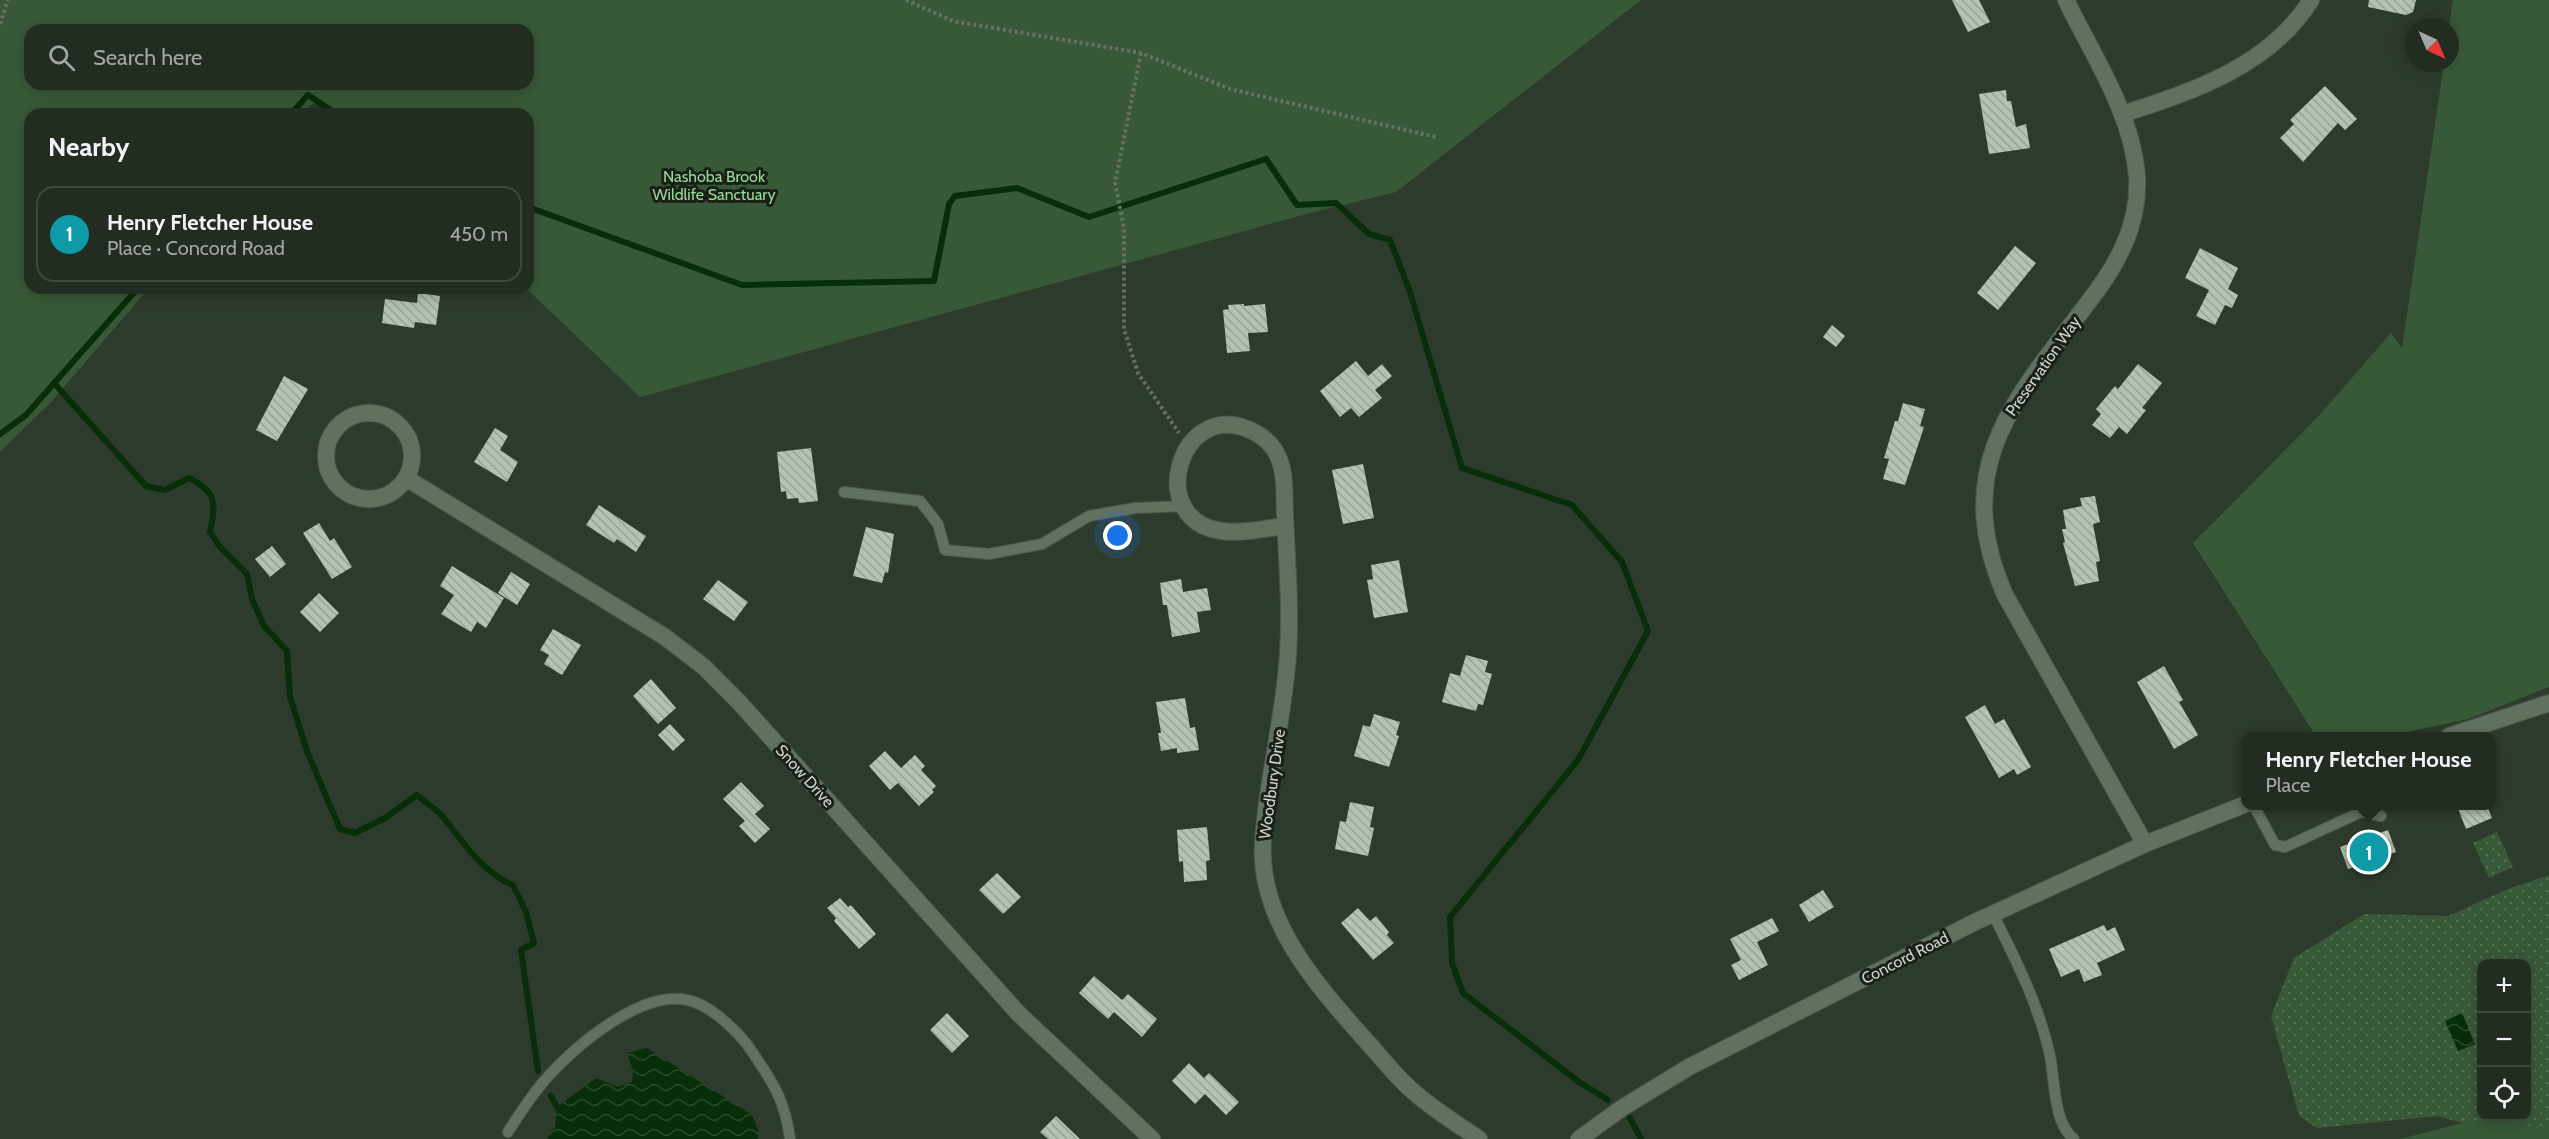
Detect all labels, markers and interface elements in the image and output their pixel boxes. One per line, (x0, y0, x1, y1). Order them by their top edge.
north arrow (2405, 18, 2459, 72)
search box (24, 24, 534, 90)
icon: search (45, 41, 78, 74)
text: Search here (93, 44, 202, 71)
text: Nearby (48, 131, 129, 163)
park label: Nashoba Brook Wildlife Sanctuary (653, 167, 775, 204)
text: Henry Fletcher House (107, 209, 313, 236)
text: 1 (66, 222, 73, 246)
text: 450 m (450, 222, 508, 246)
text: Place · Concord Road (107, 236, 285, 260)
street label: Preservation Way (2002, 313, 2084, 419)
your location (1103, 521, 1132, 550)
street label: Woodbury Drive (1255, 728, 1289, 840)
popup (2241, 732, 2496, 810)
street label: Snow Drive (772, 741, 838, 811)
text: Henry Fletcher House (2265, 746, 2472, 773)
text: Place (2265, 773, 2310, 797)
pin: 1 (2350, 830, 2388, 874)
street label: Concord Road (1858, 928, 1952, 988)
map controls (2477, 959, 2531, 1121)
button: + (2477, 959, 2531, 1013)
button: − (2477, 1013, 2531, 1067)
button: locate (2477, 1067, 2531, 1121)

